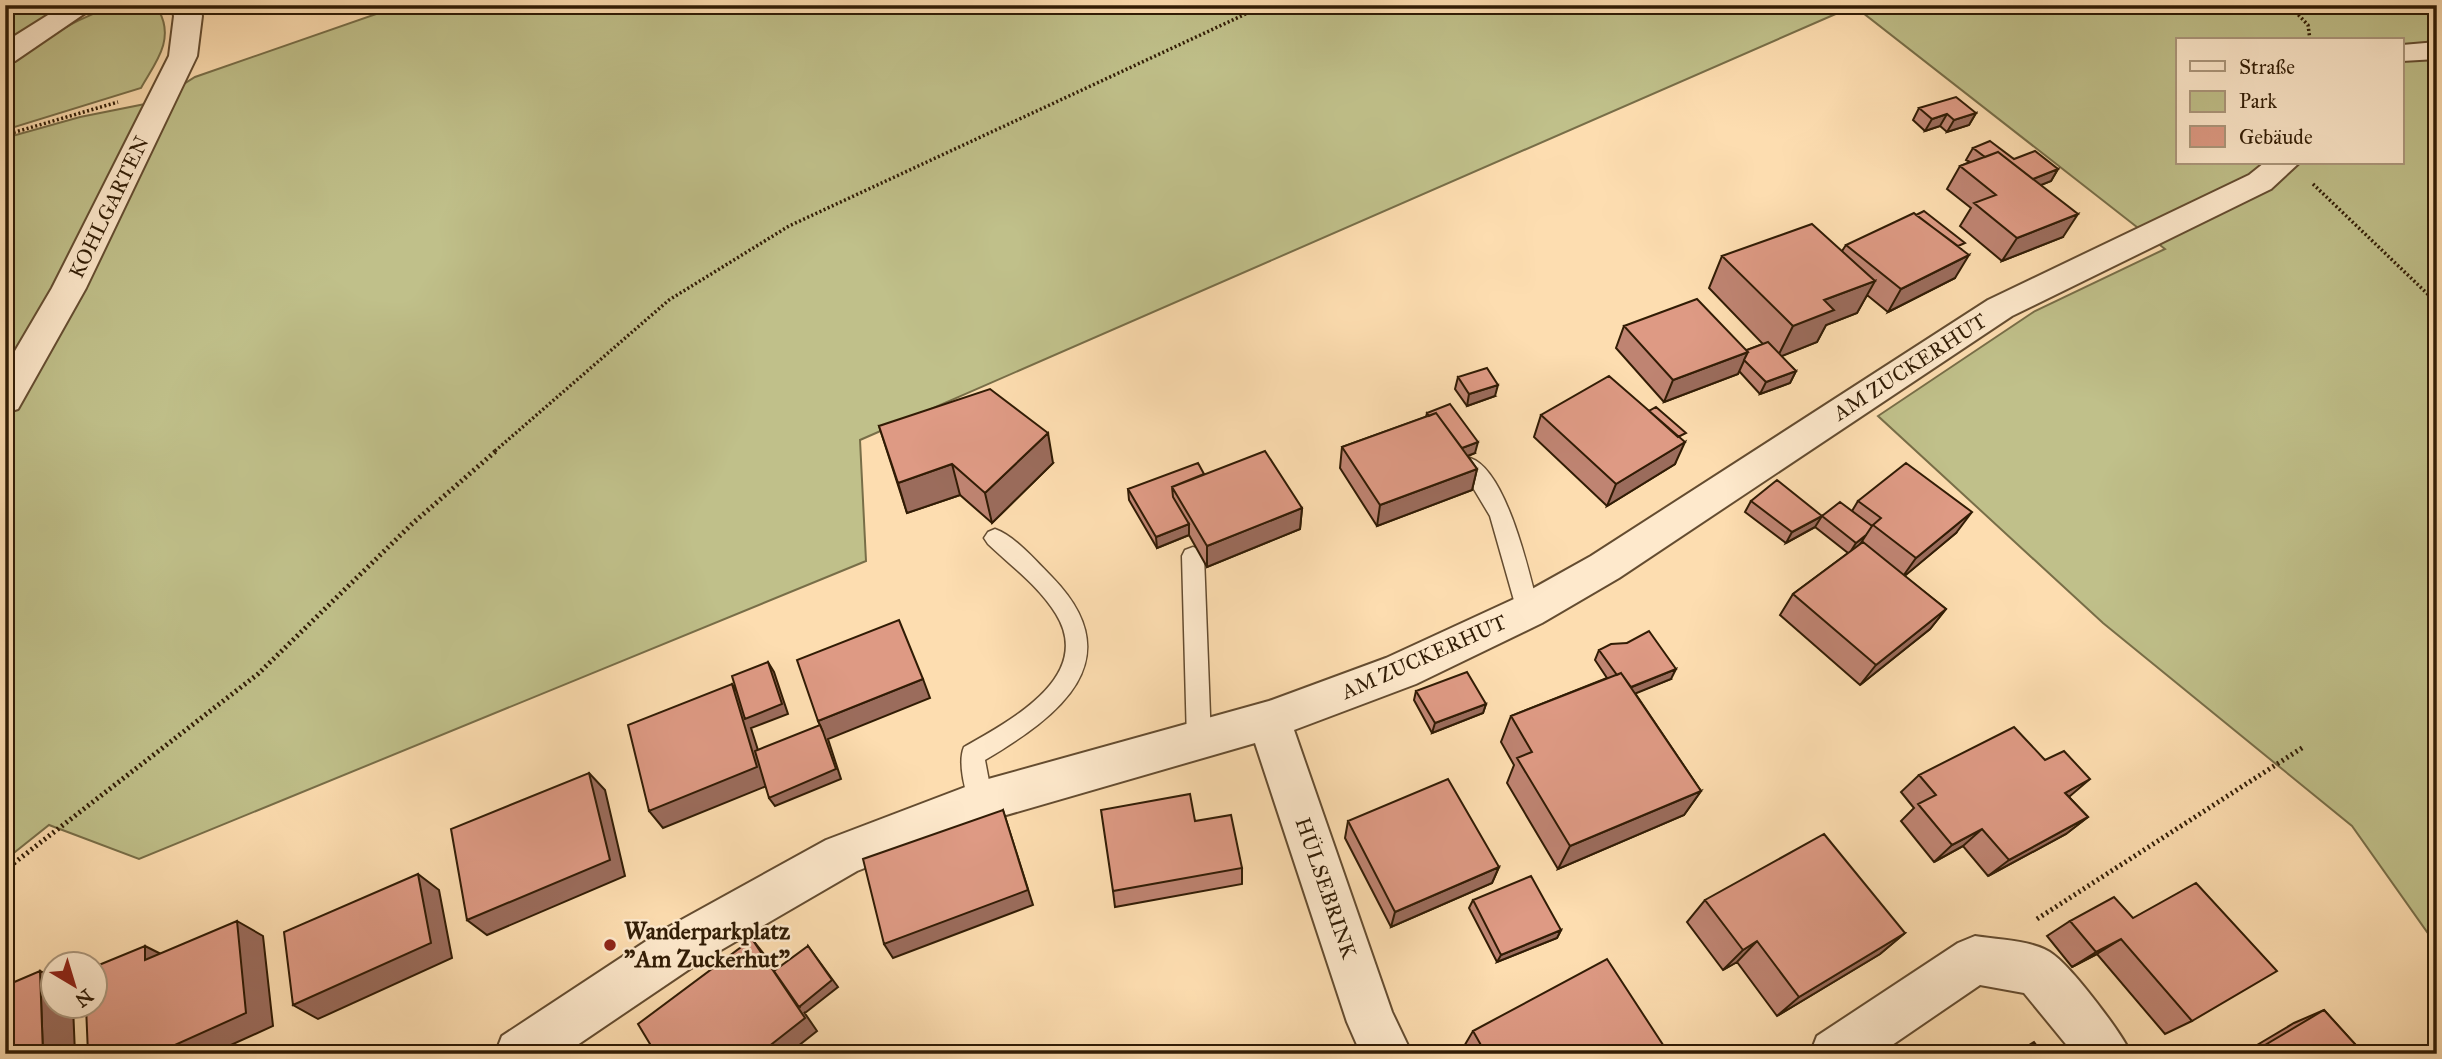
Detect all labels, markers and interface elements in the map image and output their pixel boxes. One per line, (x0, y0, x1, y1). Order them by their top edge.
legend (2176, 38, 2404, 164)
text: Straße (2239, 54, 2295, 80)
text: Park (2239, 88, 2277, 114)
text: Gebäude (2239, 124, 2313, 150)
street label: KOHLGARTEN (63, 132, 155, 282)
street label: AM ZUCKERHUT (1827, 308, 1992, 427)
street label: AM ZUCKERHUT (1337, 609, 1511, 705)
street label: HÜLSEBRINK (1290, 814, 1363, 963)
place label: Wanderparkplatz "Am Zuckerhut" (624, 916, 791, 974)
marker: Wanderparkplatz "Am Zuckerhut" (602, 937, 618, 953)
north arrow (38, 950, 108, 1020)
text: N (71, 984, 98, 1012)

